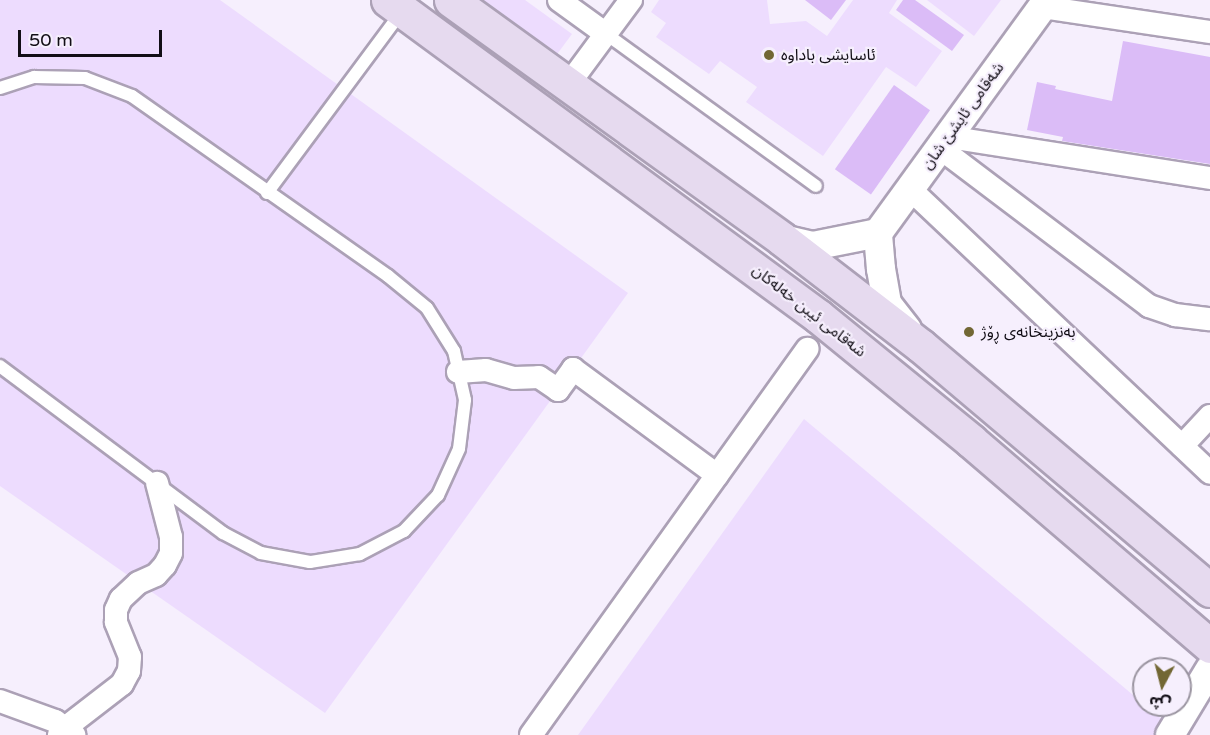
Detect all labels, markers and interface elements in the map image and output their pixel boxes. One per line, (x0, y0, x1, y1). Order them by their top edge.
scale bar (21, 18, 165, 56)
text: 50 m (29, 29, 73, 51)
place label: ئاسايشى باداوه (781, 45, 876, 65)
marker: ئاسايشى باداوه (762, 48, 776, 62)
street label: شەقامی ئایشێ شان (918, 59, 1008, 173)
street label: شەقامی ئیبن خەلەکان (748, 261, 870, 361)
place label: بەنزینخانەی ڕۆژ (981, 322, 1076, 342)
marker: بەنزینخانەی ڕۆژ (962, 325, 976, 339)
north arrow (1132, 657, 1192, 717)
text: ش (1148, 692, 1172, 714)

